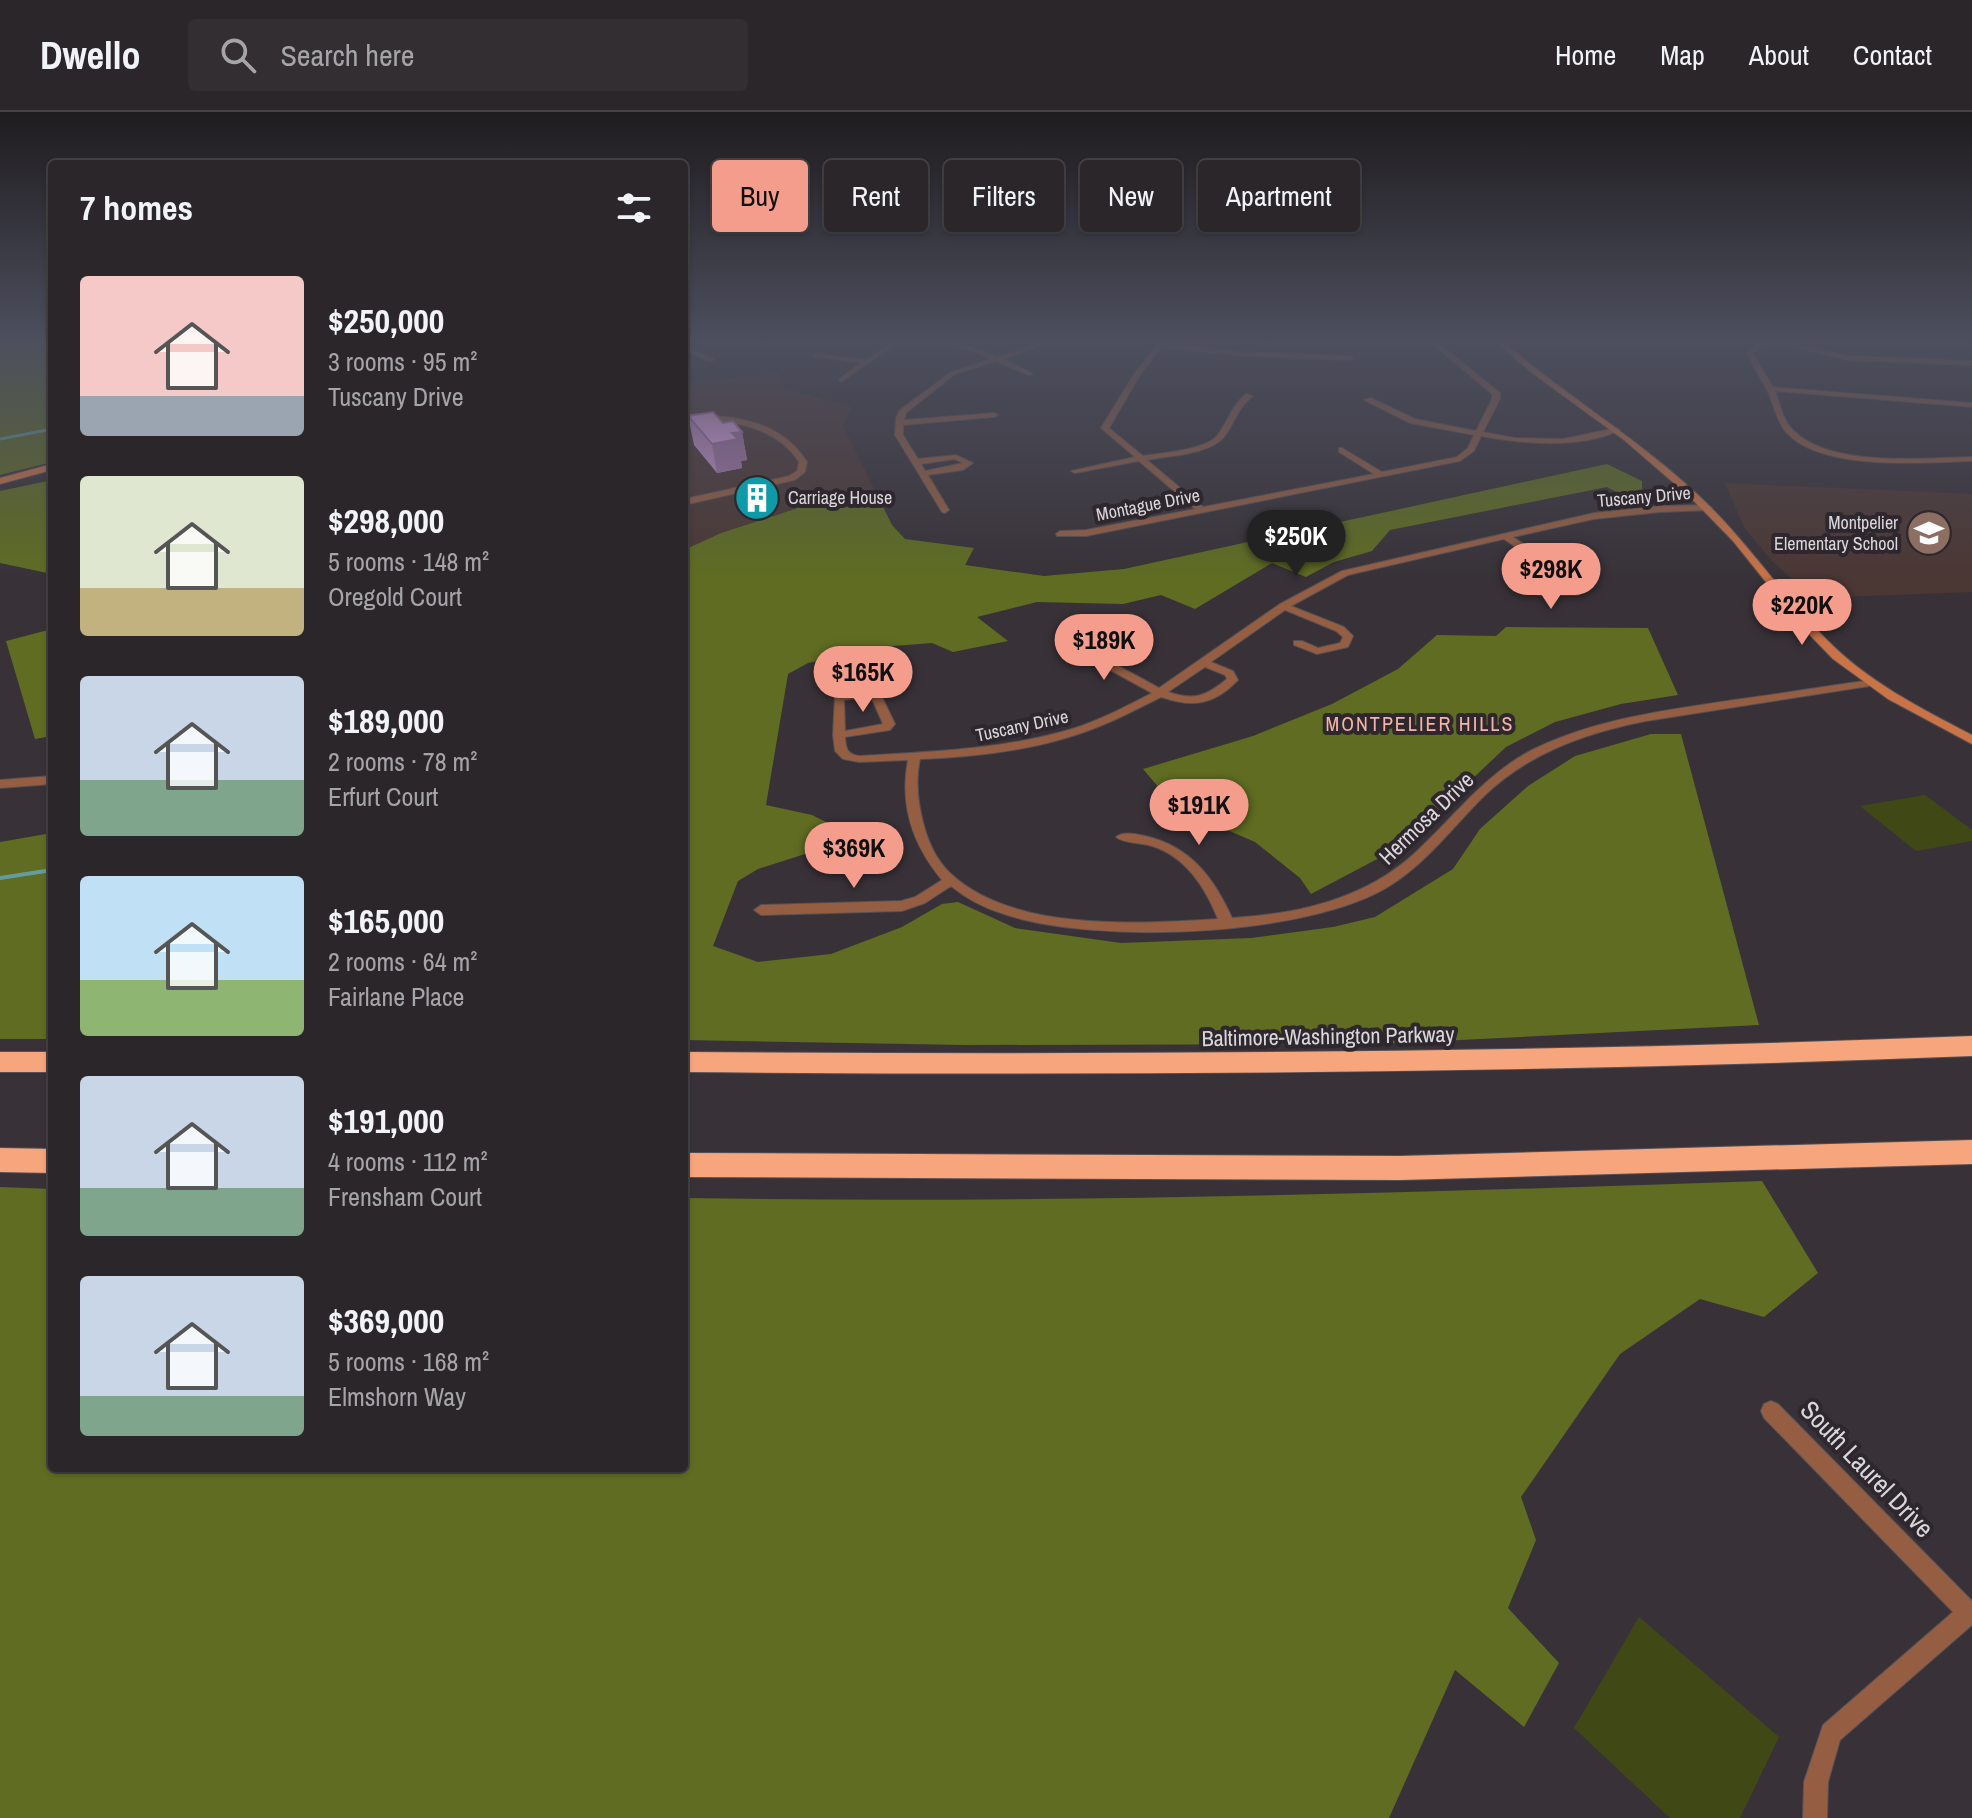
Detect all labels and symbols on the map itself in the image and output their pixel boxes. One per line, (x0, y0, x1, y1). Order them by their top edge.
building icon: Carriage House (733, 474, 781, 522)
street label: Tuscany Drive (1596, 480, 1692, 513)
street label: Montague Drive (1094, 482, 1202, 527)
place label: Carriage House (788, 485, 892, 510)
school or university icon: Montpelier Elementary School (1905, 509, 1953, 557)
pin: $250K (1240, 510, 1352, 578)
place label: Montpelier Elementary School (1774, 510, 1898, 556)
pin: $298K (1495, 543, 1607, 611)
pin: $220K (1746, 579, 1858, 647)
pin: $189K (1048, 614, 1160, 682)
pin: $165K (807, 646, 919, 714)
street label: Tuscany Drive (973, 704, 1070, 747)
district label: MONTPELIER HILLS (1326, 710, 1514, 737)
street label: Hermosa Drive (1372, 765, 1480, 871)
pin: $191K (1143, 779, 1255, 847)
pin: $369K (798, 822, 910, 890)
street label: Baltimore-Washington Parkway (1201, 1019, 1455, 1053)
street label: South Laurel Drive (1793, 1393, 1942, 1545)

